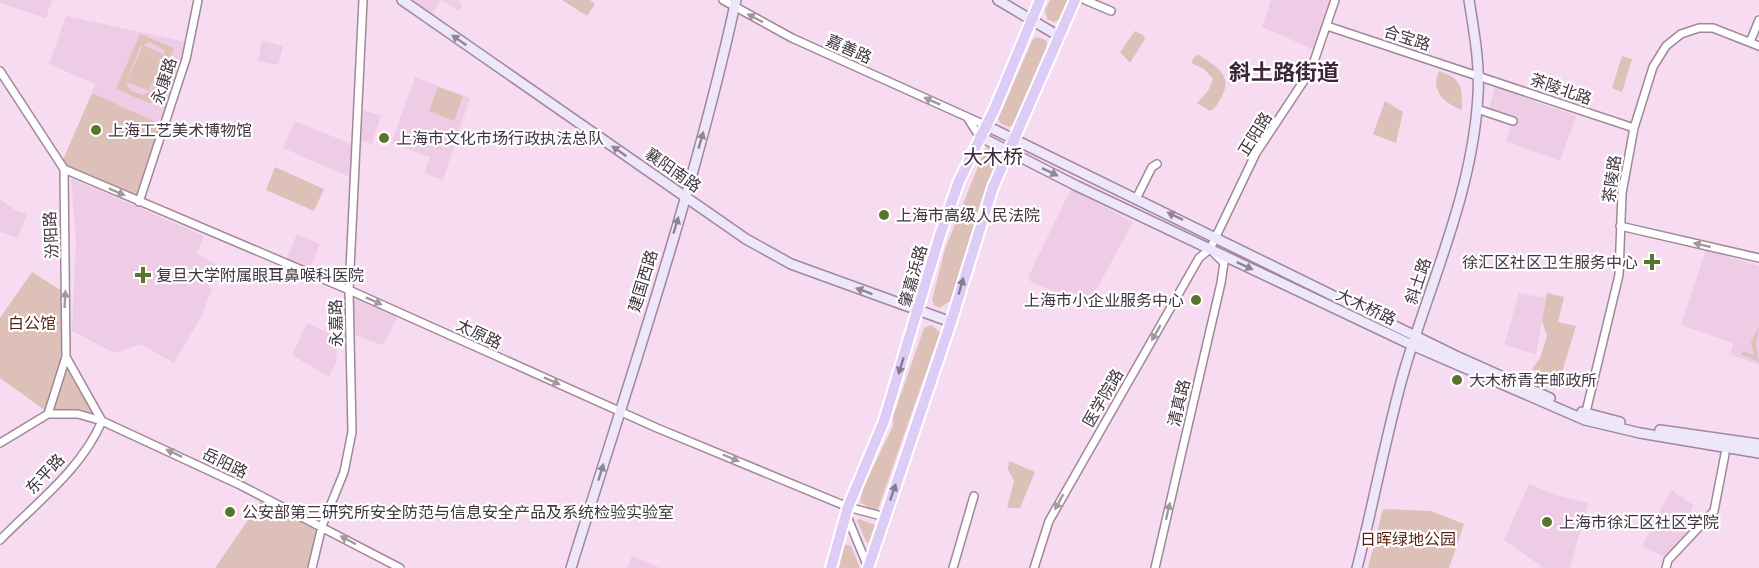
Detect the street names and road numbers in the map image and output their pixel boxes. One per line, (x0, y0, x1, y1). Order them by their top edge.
street label: 合宝路 (1381, 22, 1433, 54)
street label: 嘉善路 (823, 31, 875, 67)
street label: 永康路 (148, 55, 180, 107)
street label: 茶陵北路 (1528, 70, 1594, 108)
street label: 正阳路 (1234, 109, 1276, 159)
street label: 襄阳南路 (641, 144, 705, 196)
street label: 茶陵路 (1599, 154, 1625, 204)
street label: 汾阳路 (40, 211, 62, 259)
street label: 肇嘉浜路 (895, 243, 931, 309)
street label: 建国西路 (625, 248, 661, 314)
street label: 斜土路 (1401, 255, 1435, 307)
street label: 大木桥路 (1333, 285, 1399, 329)
street label: 永嘉路 (326, 299, 346, 347)
street label: 太原路 (453, 315, 505, 353)
street label: 医学院路 (1079, 366, 1127, 430)
street label: 清真路 (1164, 377, 1194, 429)
street label: 岳阳路 (199, 444, 251, 482)
street label: 东平路 (22, 450, 68, 498)

